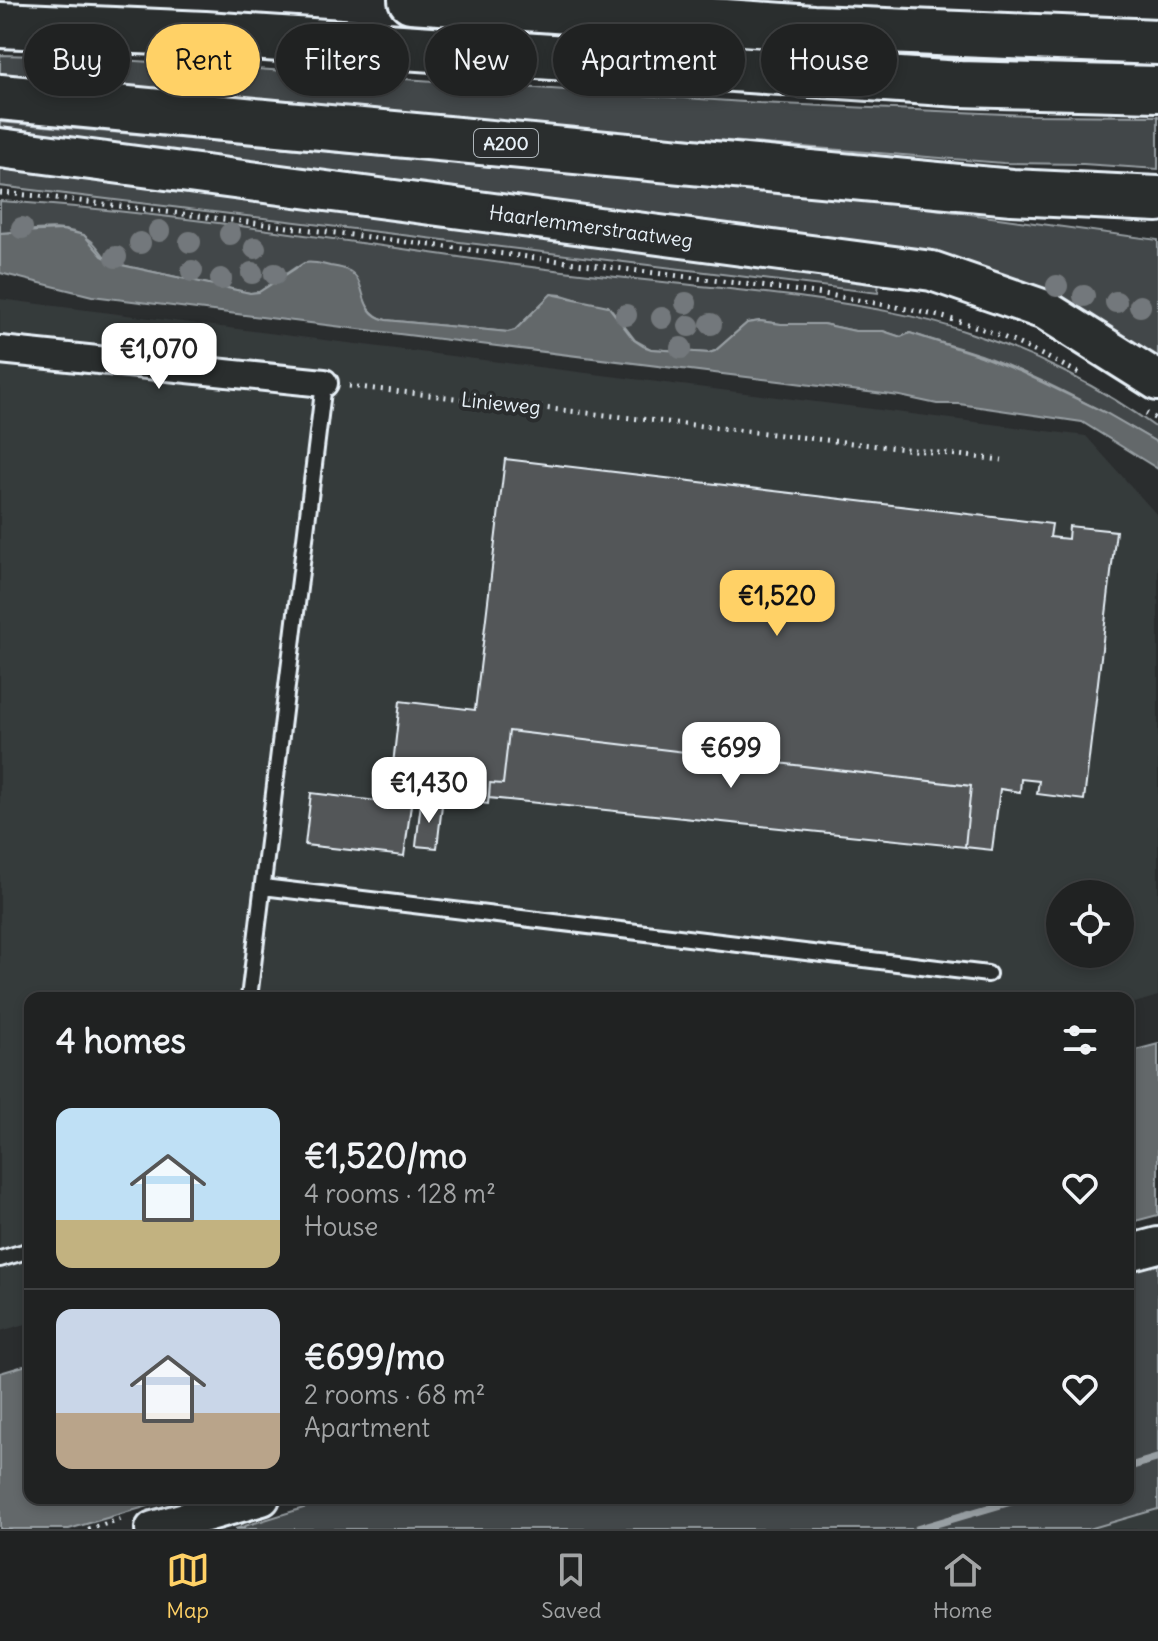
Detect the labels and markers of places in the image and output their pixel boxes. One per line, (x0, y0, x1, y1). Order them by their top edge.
pin: €1,070 (94, 323, 224, 391)
pin: €1,520 (712, 570, 842, 638)
pin: €699 (684, 722, 778, 790)
pin: €1,430 (364, 757, 494, 825)

